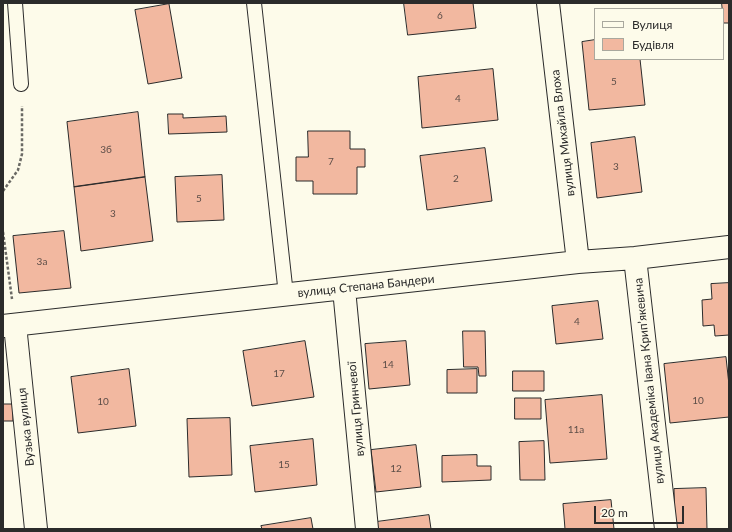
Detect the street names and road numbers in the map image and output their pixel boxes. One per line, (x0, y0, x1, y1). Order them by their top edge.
street label: вулиця Михайла Влоха (548, 69, 578, 197)
street label: вулиця Степана Бандери (297, 272, 435, 300)
street label: вулиця Академіка Івана Крипʼякевича (631, 277, 667, 485)
street label: вулиця Гринчевої (345, 361, 367, 457)
street label: Вузька вулиця (15, 387, 37, 467)

